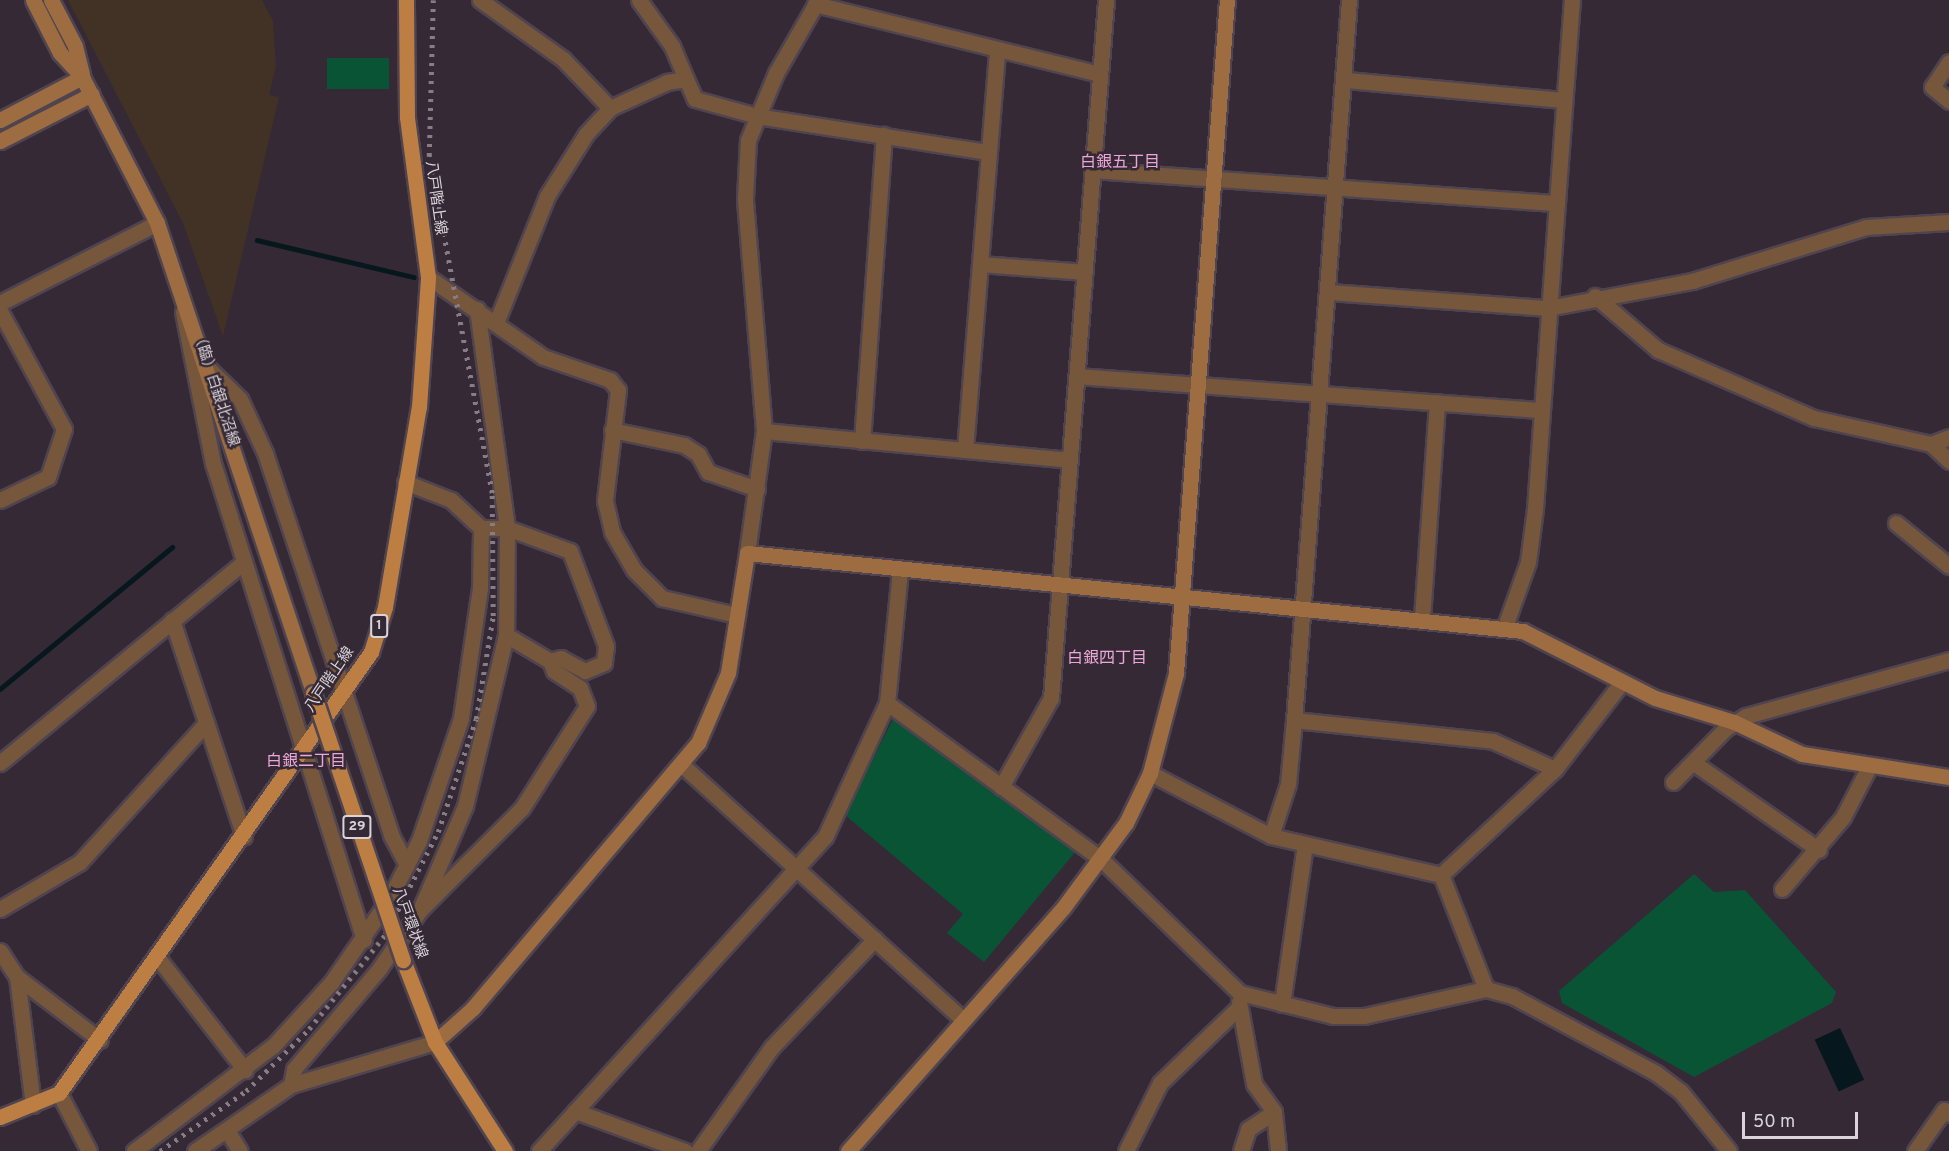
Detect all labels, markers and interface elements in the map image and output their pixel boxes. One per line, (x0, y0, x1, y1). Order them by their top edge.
district label: 白銀五丁目 (1080, 153, 1160, 173)
street label: 八戸階上線 (421, 160, 449, 236)
street label: （臨）白銀北沼線 (188, 329, 242, 449)
road number: 1 (370, 615, 388, 637)
street label: 八戸階上線 (302, 644, 358, 716)
district label: 白銀四丁目 (1067, 649, 1147, 669)
district label: 白銀二丁目 (266, 752, 346, 772)
road number: 29 (342, 816, 372, 838)
street label: 八戸環状線 (388, 885, 430, 961)
scale bar (1745, 1100, 1860, 1138)
text: 50 m (1753, 1111, 1795, 1134)

